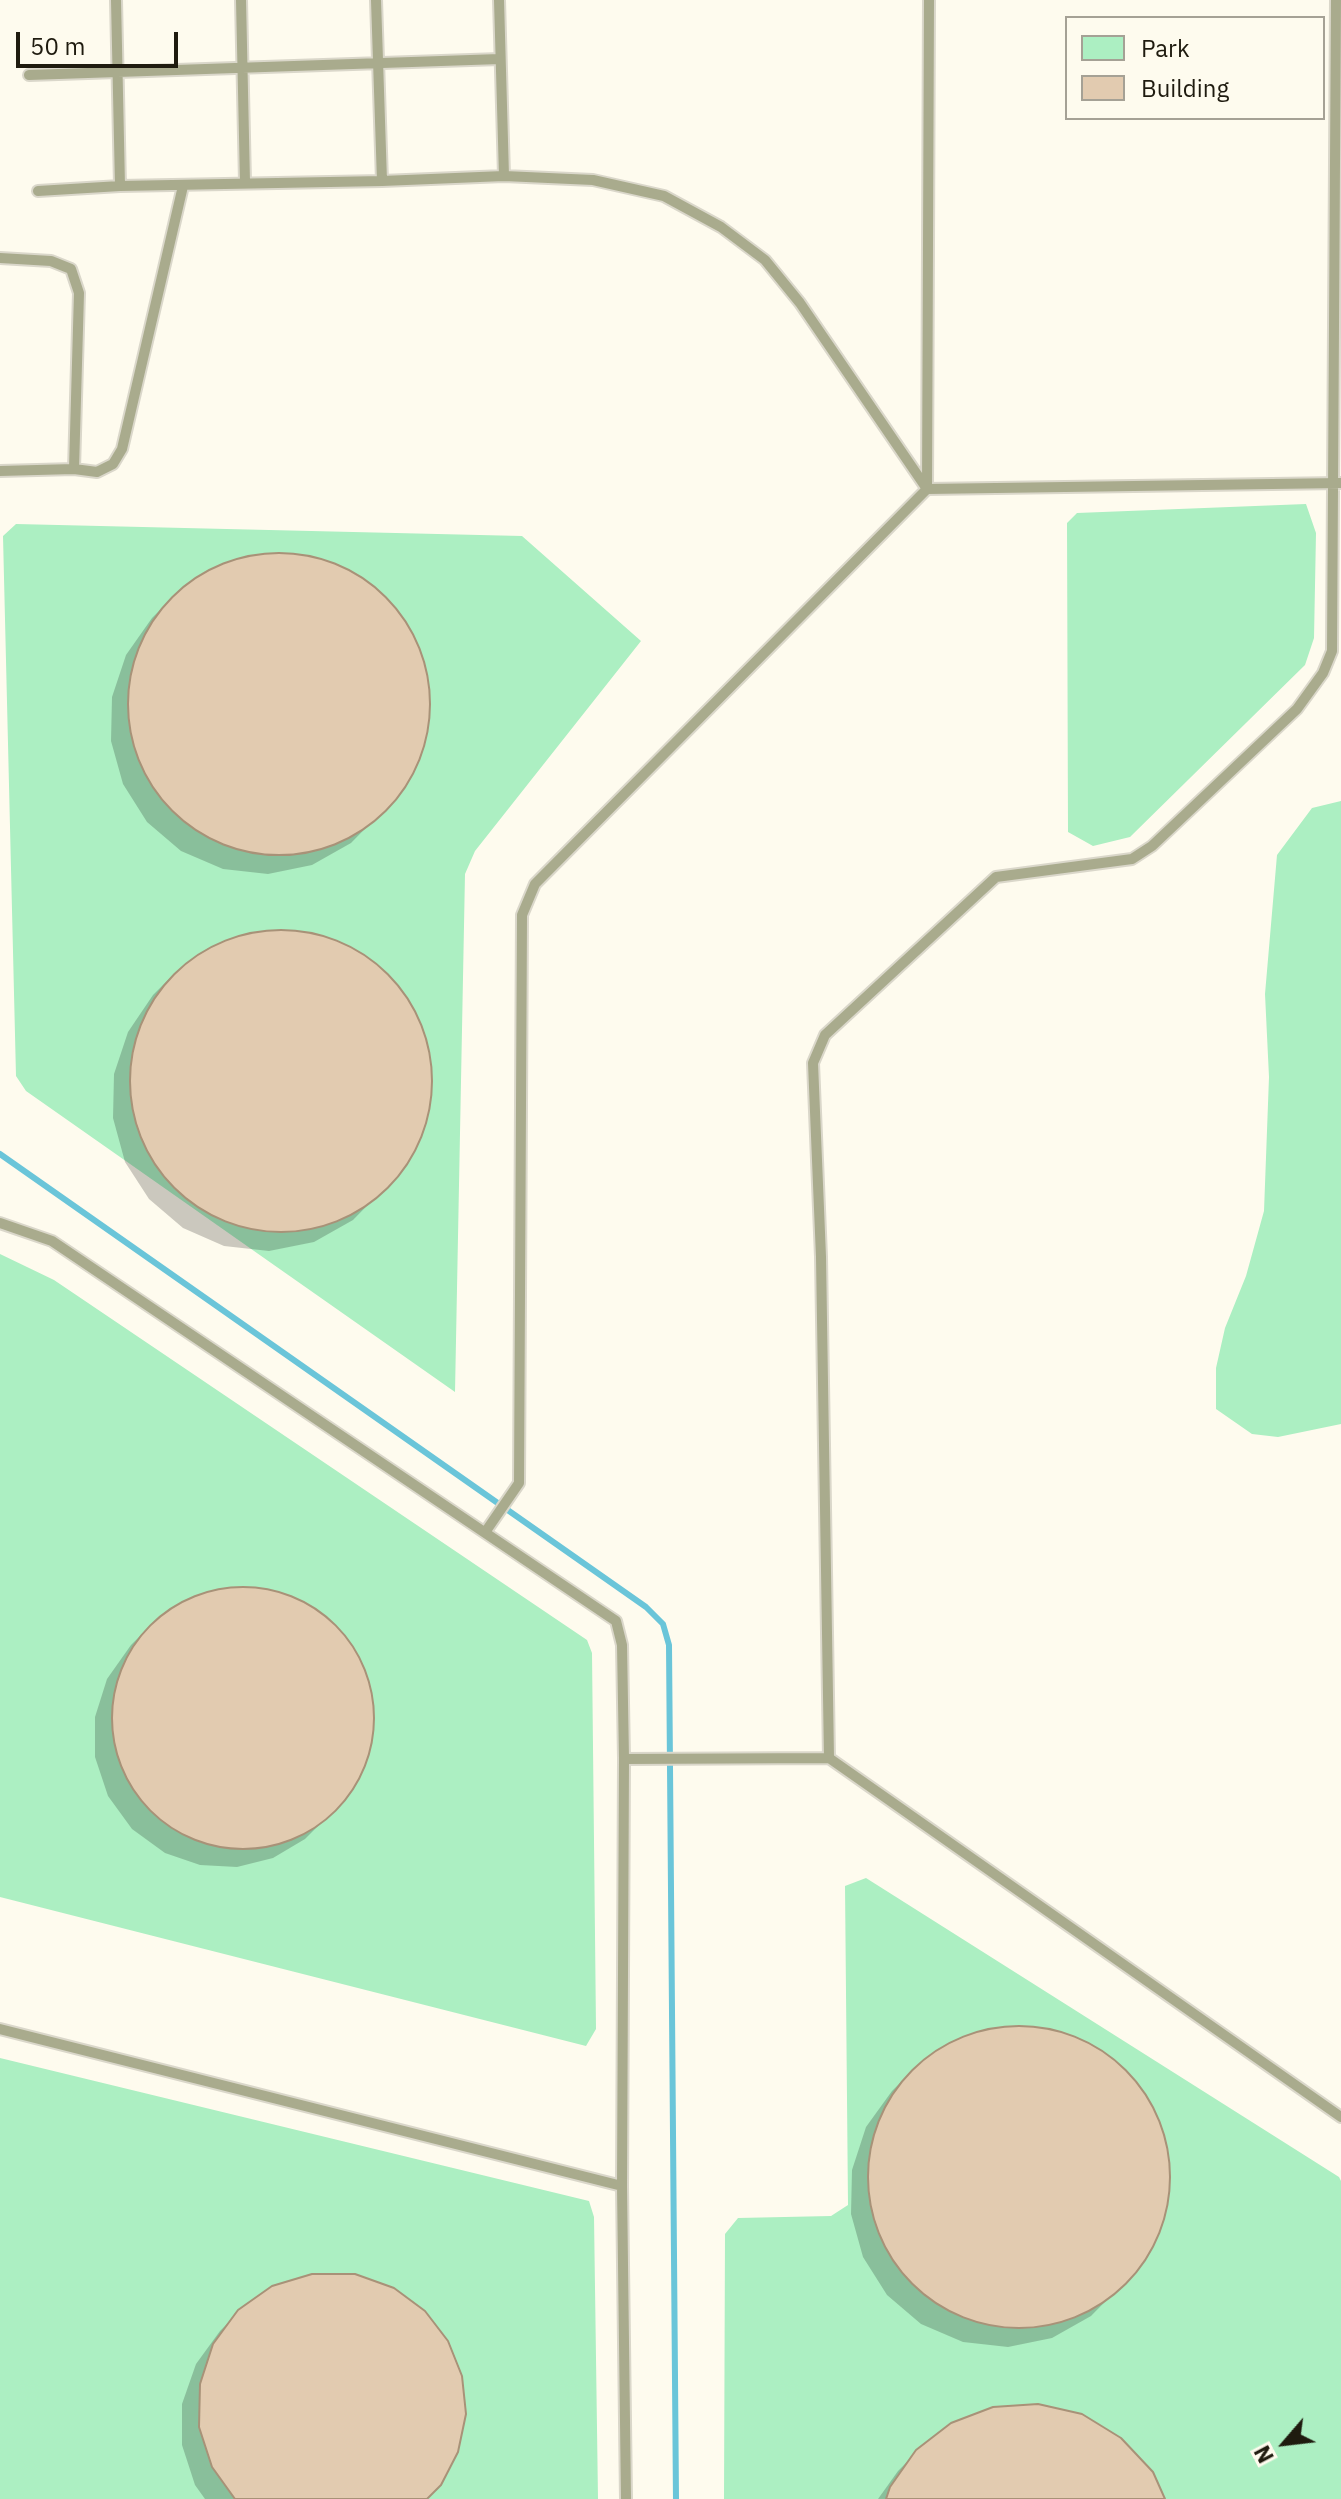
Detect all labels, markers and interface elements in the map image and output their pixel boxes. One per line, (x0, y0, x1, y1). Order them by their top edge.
scale bar (20, 16, 182, 66)
legend (1065, 16, 1325, 120)
text: 50 m (30, 30, 85, 62)
text: Park (1141, 32, 1190, 64)
text: Building (1141, 72, 1229, 104)
north arrow (1245, 2403, 1325, 2483)
text: N (1247, 2441, 1280, 2468)

